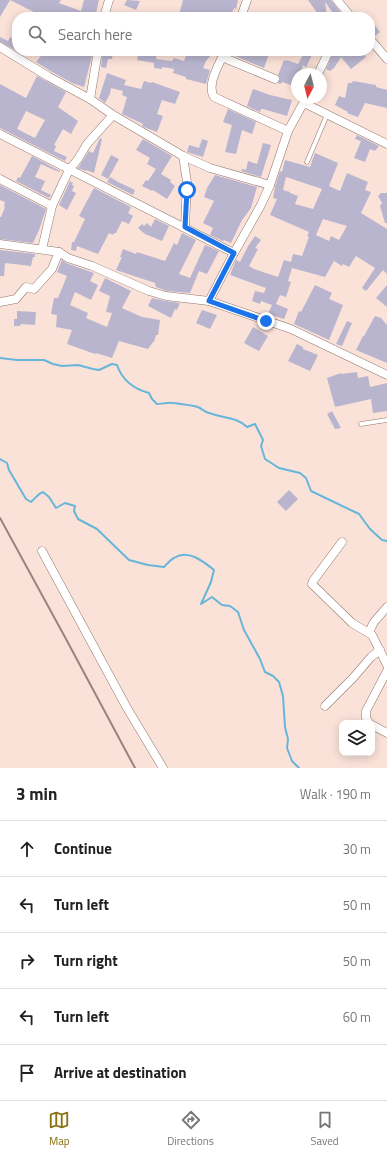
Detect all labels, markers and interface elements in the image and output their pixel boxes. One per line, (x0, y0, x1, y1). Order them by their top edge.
search box (12, 12, 375, 56)
icon: search (26, 23, 48, 45)
text: Search here (58, 23, 132, 46)
north arrow (291, 68, 327, 104)
route start (178, 181, 196, 199)
route end (257, 312, 275, 330)
map controls (339, 720, 375, 756)
button: layers (339, 720, 375, 756)
text: 3 min (16, 781, 57, 807)
text: Walk · 190 m (300, 784, 371, 804)
text: Continue (54, 837, 112, 860)
icon: ahead (16, 838, 38, 860)
text: 30 m (343, 839, 371, 859)
text: Turn left (54, 893, 109, 916)
icon: left (16, 894, 38, 916)
text: 50 m (343, 895, 371, 915)
text: Turn right (54, 949, 118, 972)
icon: right (16, 950, 38, 972)
text: 50 m (343, 951, 371, 971)
text: Turn left (54, 1005, 109, 1028)
icon: left (16, 1006, 38, 1028)
text: 60 m (343, 1007, 371, 1027)
text: Arrive at destination (54, 1061, 187, 1084)
icon: arrive (16, 1062, 38, 1084)
tab: Map (48, 1109, 70, 1149)
tab: Directions (167, 1109, 214, 1149)
tab: Saved (311, 1109, 339, 1149)

